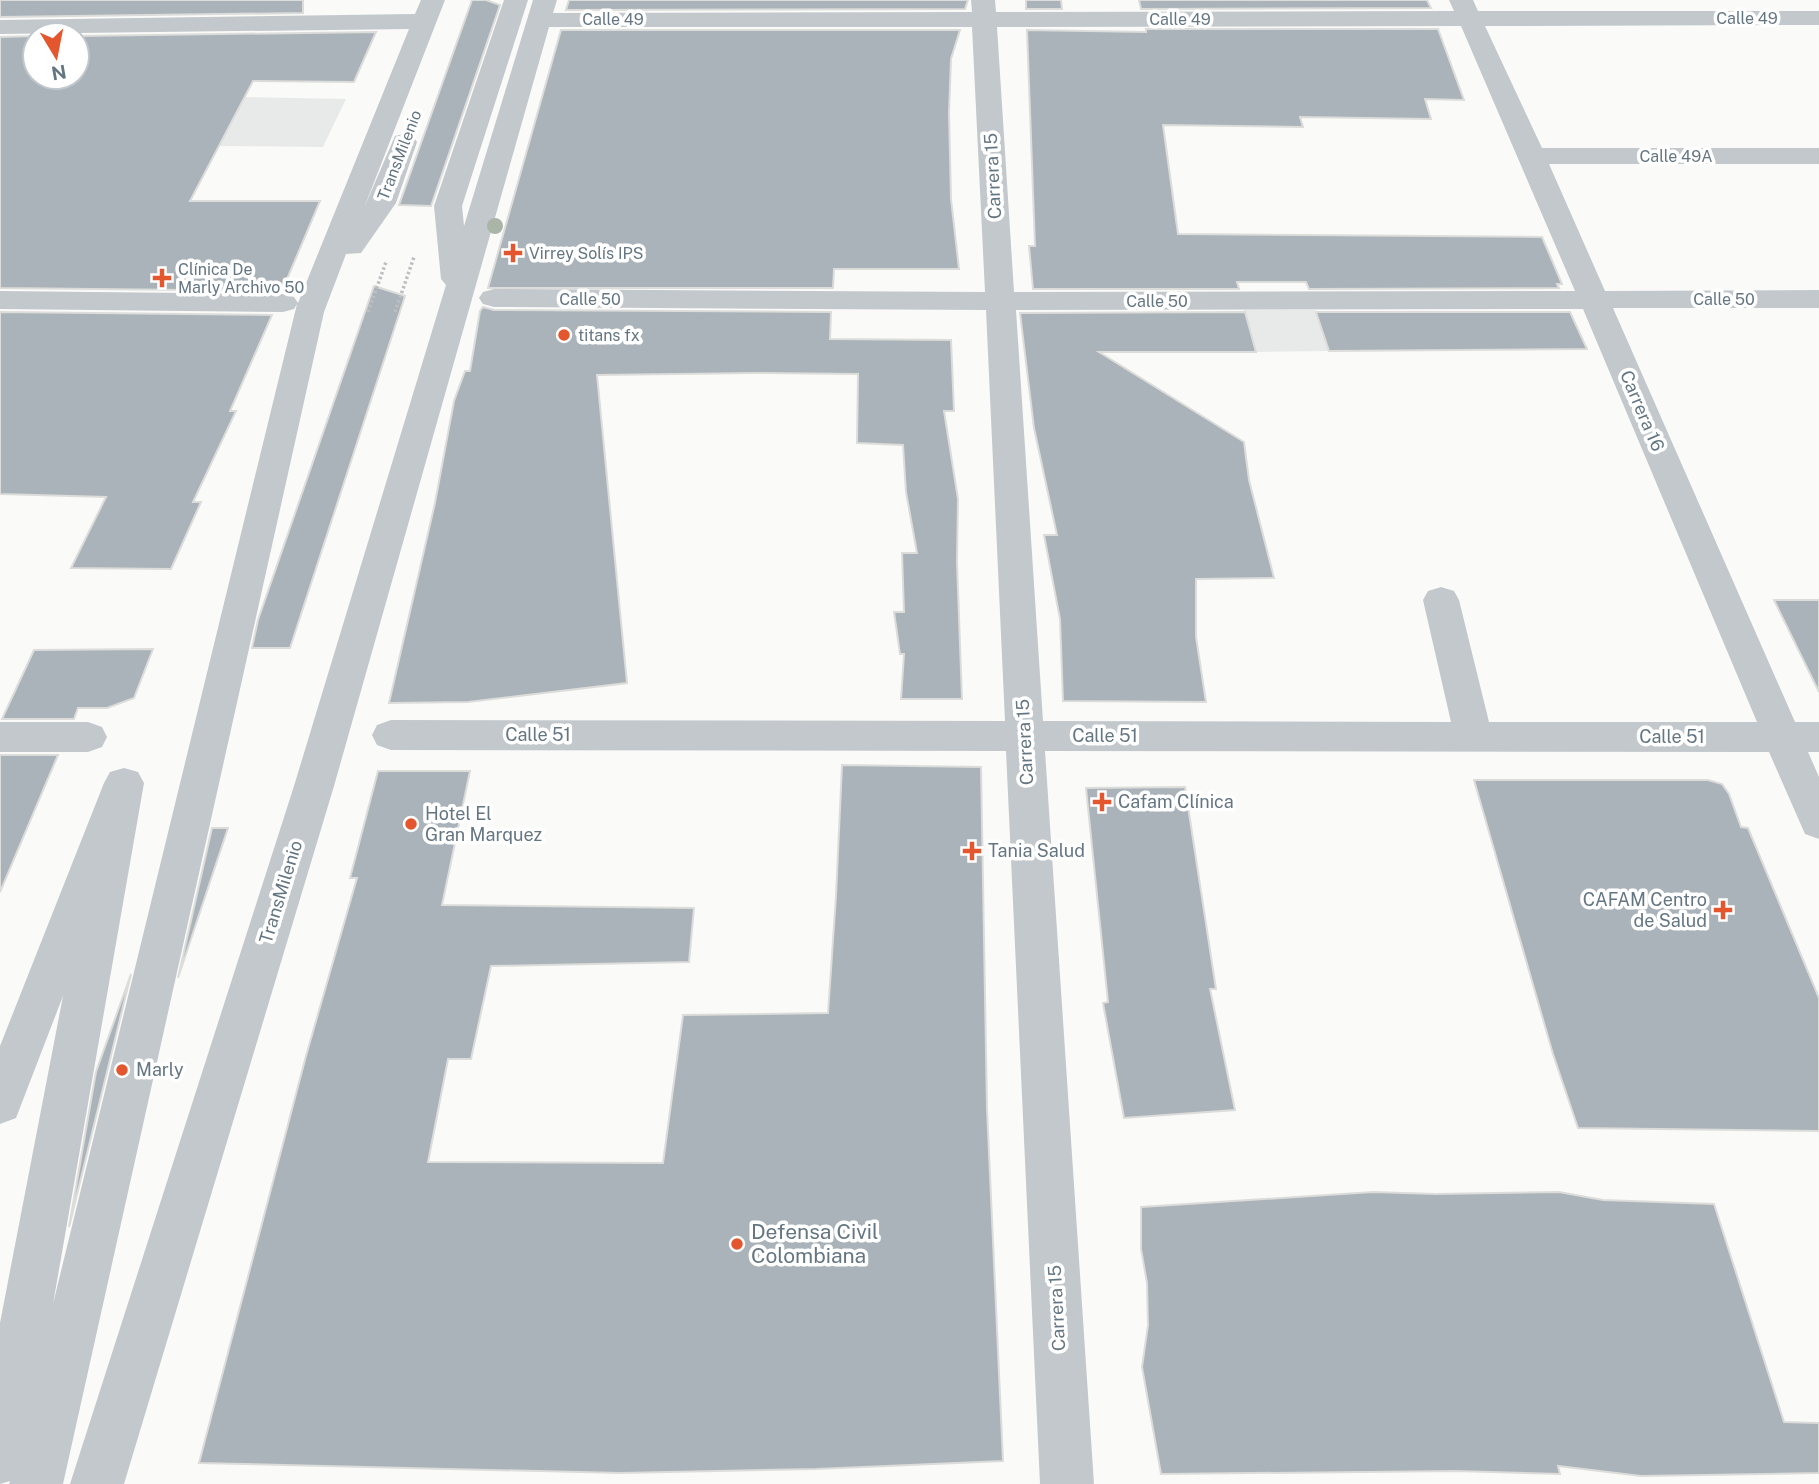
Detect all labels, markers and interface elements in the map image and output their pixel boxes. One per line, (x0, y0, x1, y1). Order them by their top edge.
street label: Calle 49 (1716, 9, 1778, 28)
street label: Calle 49 (582, 10, 644, 29)
street label: Calle 49 (1149, 10, 1211, 29)
north arrow (21, 21, 91, 91)
text: N (50, 61, 68, 85)
street label: TransMilenio (374, 107, 425, 203)
street label: Carrera 15 (980, 132, 1005, 220)
street label: Calle 49A (1639, 147, 1713, 166)
marker: Virrey Solís IPS (503, 243, 523, 263)
place label: Virrey Solís IPS (529, 244, 644, 263)
place label: Clínica De Marly Archivo 50 (178, 260, 304, 297)
marker: Clínica De Marly Archivo 50 (152, 268, 172, 288)
street label: Calle 50 (559, 290, 621, 309)
street label: Calle 50 (1693, 290, 1755, 309)
street label: Calle 50 (1126, 292, 1188, 311)
place label: titans fx (578, 326, 640, 345)
marker: titans fx (556, 327, 572, 343)
street label: Carrera 16 (1616, 367, 1669, 454)
street label: Carrera 15 (1012, 698, 1037, 786)
street label: Calle 51 (505, 724, 571, 745)
street label: Calle 51 (1072, 725, 1138, 746)
street label: Calle 51 (1639, 726, 1705, 747)
place label: Cafam Clínica (1118, 791, 1234, 812)
marker: Cafam Clínica (1092, 792, 1112, 812)
place label: Hotel El Gran Marquez (425, 803, 542, 845)
marker: Hotel El Gran Marquez (403, 816, 419, 832)
street label: TransMilenio (255, 838, 306, 946)
place label: Tania Salud (988, 840, 1085, 861)
marker: Tania Salud (962, 841, 982, 861)
place label: CAFAM Centro de Salud (1583, 889, 1707, 931)
marker: CAFAM Centro de Salud (1713, 900, 1733, 920)
place label: Marly (136, 1059, 184, 1080)
marker: Marly (114, 1062, 130, 1078)
place label: Defensa Civil Colombiana (751, 1219, 878, 1268)
marker: Defensa Civil Colombiana (729, 1236, 745, 1252)
street label: Carrera 15 (1044, 1264, 1069, 1352)

